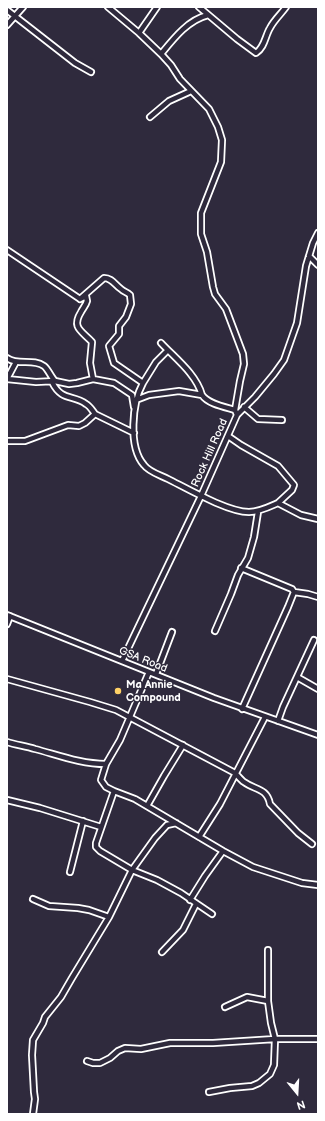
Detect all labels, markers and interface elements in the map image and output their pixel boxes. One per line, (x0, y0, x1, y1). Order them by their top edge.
street label: Rock Hill Road (189, 417, 231, 489)
street label: GSA Road (117, 644, 169, 676)
place label: Ma Annie Compound (126, 678, 181, 704)
marker: Ma Annie Compound (113, 686, 123, 696)
north arrow (277, 1073, 317, 1113)
text: N (295, 1097, 307, 1112)

